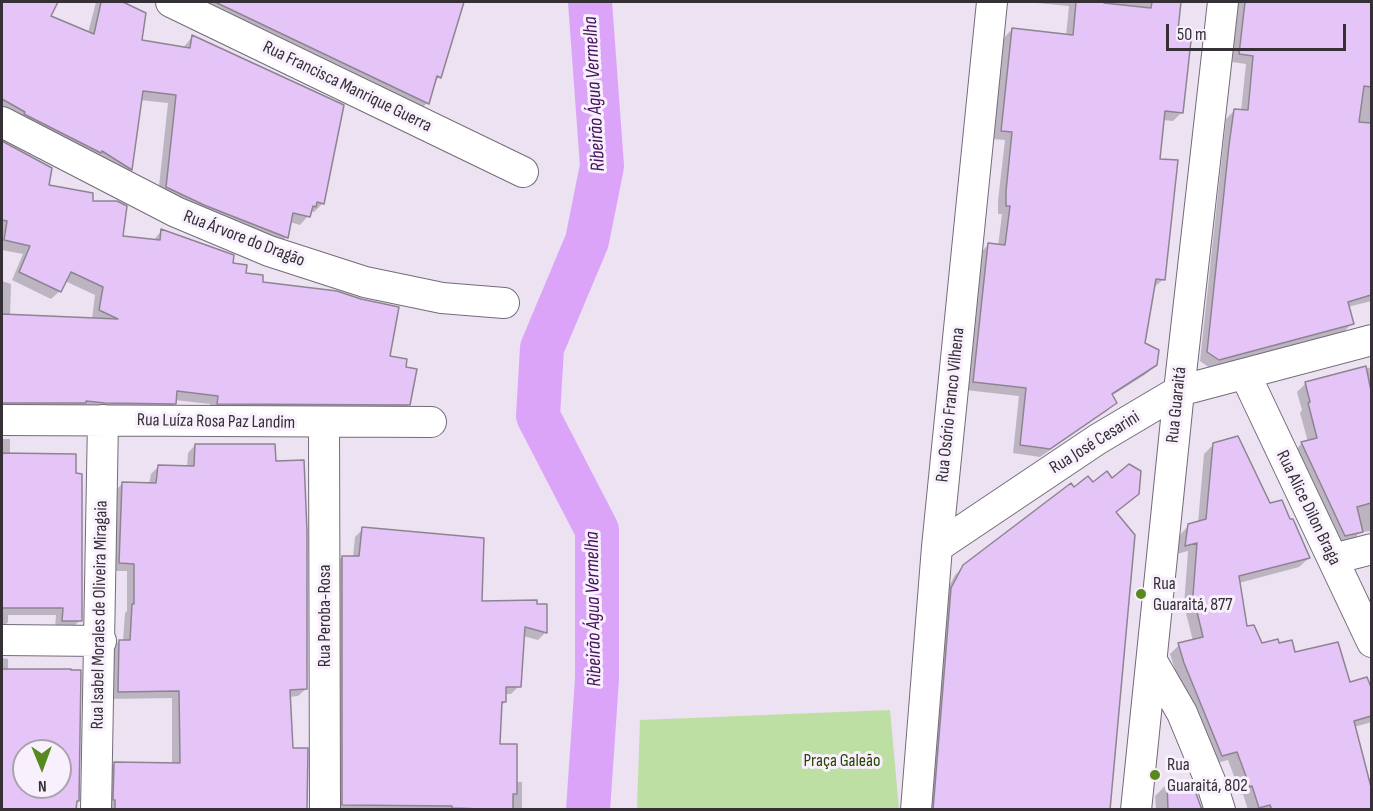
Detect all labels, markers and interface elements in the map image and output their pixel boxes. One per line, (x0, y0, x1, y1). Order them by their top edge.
scale bar (1169, 12, 1349, 50)
water label: Ribeirão Água Vermelha (579, 16, 611, 172)
text: 50 m (1177, 24, 1207, 45)
street label: Rua Francisca Manrique Guerra (259, 37, 435, 137)
street label: Rua Árvore do Dragão (180, 206, 308, 272)
street label: Rua Osório Franco Vilhena (932, 327, 970, 483)
street label: Rua Guaraitá (1162, 366, 1192, 444)
street label: Rua José Cesarini (1046, 407, 1144, 479)
street label: Rua Luíza Rosa Paz Landim (137, 410, 295, 434)
street label: Rua Alice Dilon Braga (1271, 447, 1345, 569)
street label: Rua Isabel Morales de Oliveira Miragaia (87, 500, 113, 730)
water label: Ribeirão Água Vermelha (581, 531, 607, 687)
street label: Rua Peroba-Rosa (314, 565, 336, 667)
place label: Rua Guaraitá, 877 (1153, 573, 1233, 616)
marker: Rua Guaraitá, 877 (1134, 587, 1148, 601)
north arrow (12, 739, 72, 799)
park label: Praça Galeão (804, 750, 880, 772)
place label: Rua Guaraitá, 802 (1167, 754, 1248, 796)
marker: Rua Guaraitá, 802 (1148, 768, 1162, 782)
text: N (38, 776, 47, 795)

